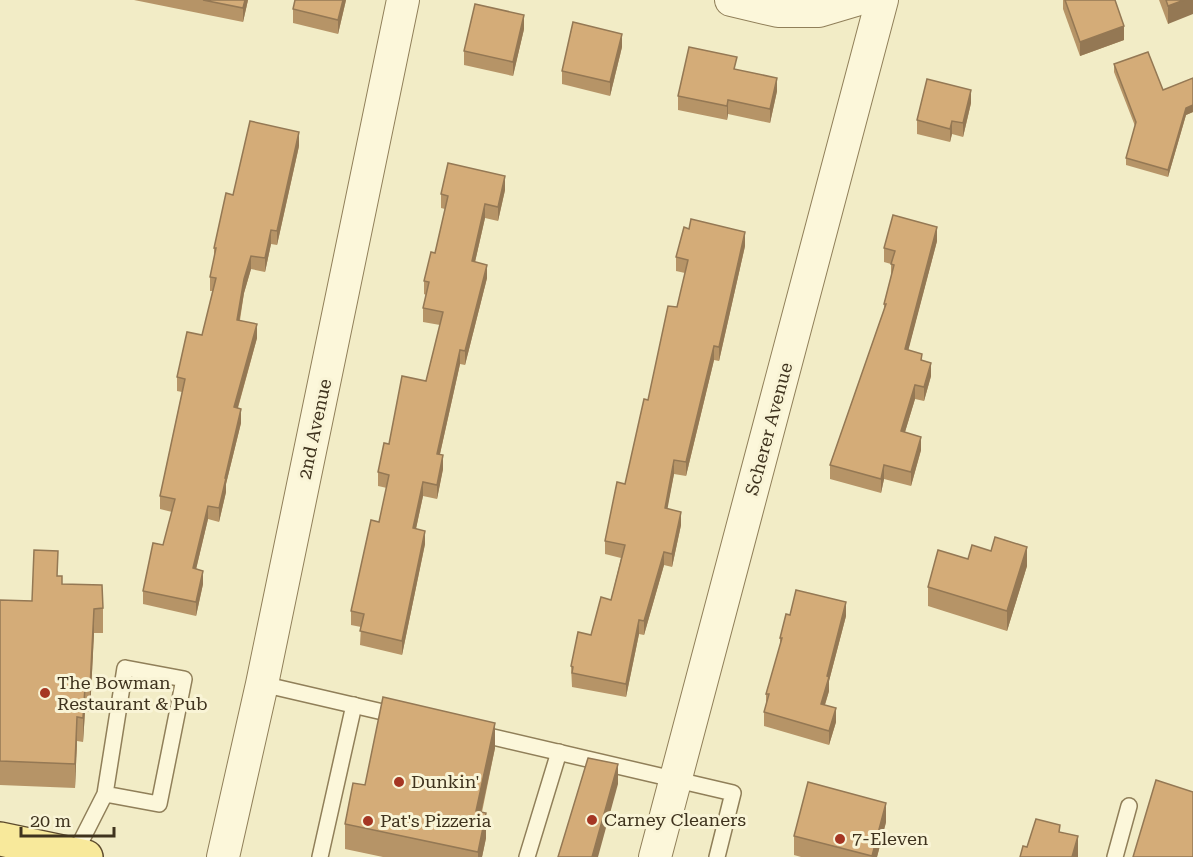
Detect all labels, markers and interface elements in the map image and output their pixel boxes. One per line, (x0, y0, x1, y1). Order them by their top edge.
street label: Scherer Avenue (741, 360, 796, 498)
street label: 2nd Avenue (294, 377, 335, 481)
place label: The Bowman Restaurant & Pub (57, 672, 208, 714)
marker: The Bowman Restaurant & Pub (38, 686, 52, 700)
place label: Dunkin' (411, 771, 480, 792)
marker: Dunkin' (392, 775, 406, 789)
scale bar (21, 800, 114, 838)
place label: Carney Cleaners (604, 809, 746, 830)
text: 20 m (30, 810, 71, 831)
place label: Pat's Pizzeria (380, 810, 492, 831)
marker: Carney Cleaners (585, 813, 599, 827)
marker: Pat's Pizzeria (361, 814, 375, 828)
place label: 7-Eleven (852, 828, 929, 849)
marker: 7-Eleven (833, 832, 847, 846)

